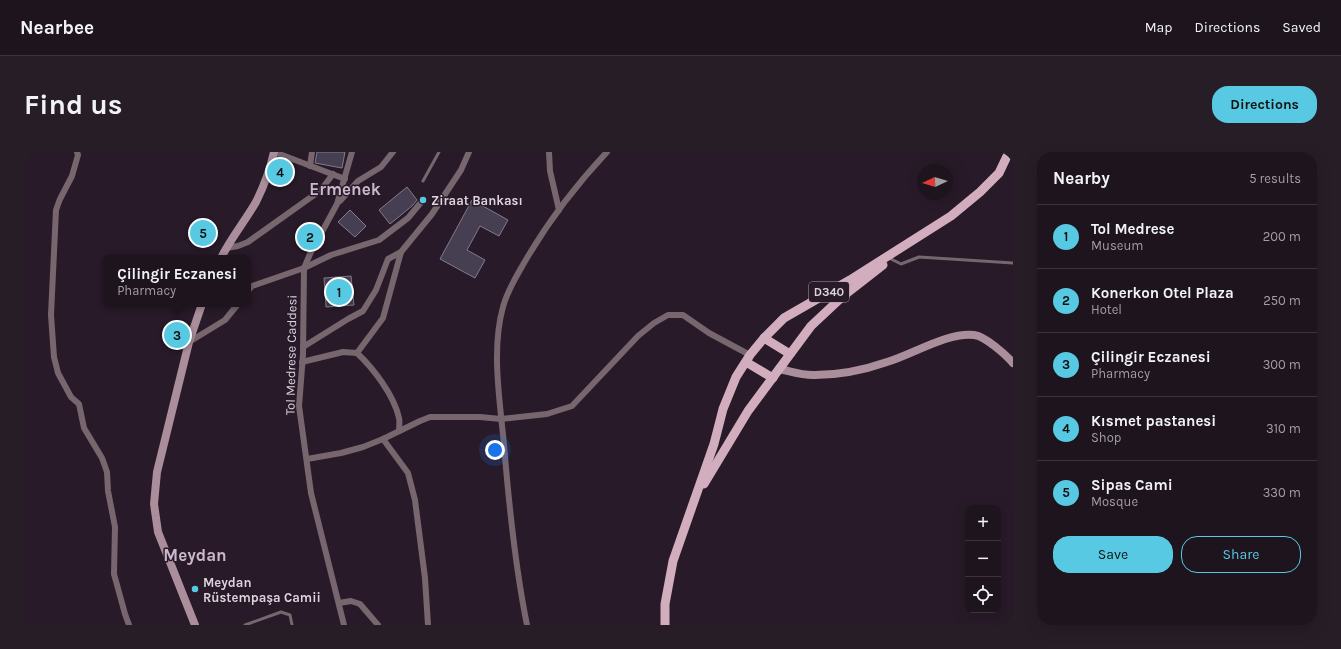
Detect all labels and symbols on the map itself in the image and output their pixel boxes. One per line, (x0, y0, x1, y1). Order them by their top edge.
pin: 4 (267, 157, 293, 187)
north arrow (917, 164, 953, 200)
district label: Ermenek (309, 179, 381, 199)
place label: Ziraat Bankası (431, 193, 523, 208)
marker: Ziraat Bankası (418, 195, 428, 205)
pin: 5 (190, 218, 216, 248)
pin: 2 (297, 222, 323, 252)
pin: 1 (326, 277, 352, 307)
road number: D340 (809, 282, 849, 302)
street label: Tol Medrese Caddesi (282, 295, 300, 415)
pin: 3 (164, 320, 190, 350)
your location (485, 440, 505, 460)
district label: Meydan (163, 545, 227, 565)
place label: Meydan Rüstempaşa Camii (203, 575, 321, 605)
marker: Meydan Rüstempaşa Camii (190, 584, 200, 594)

